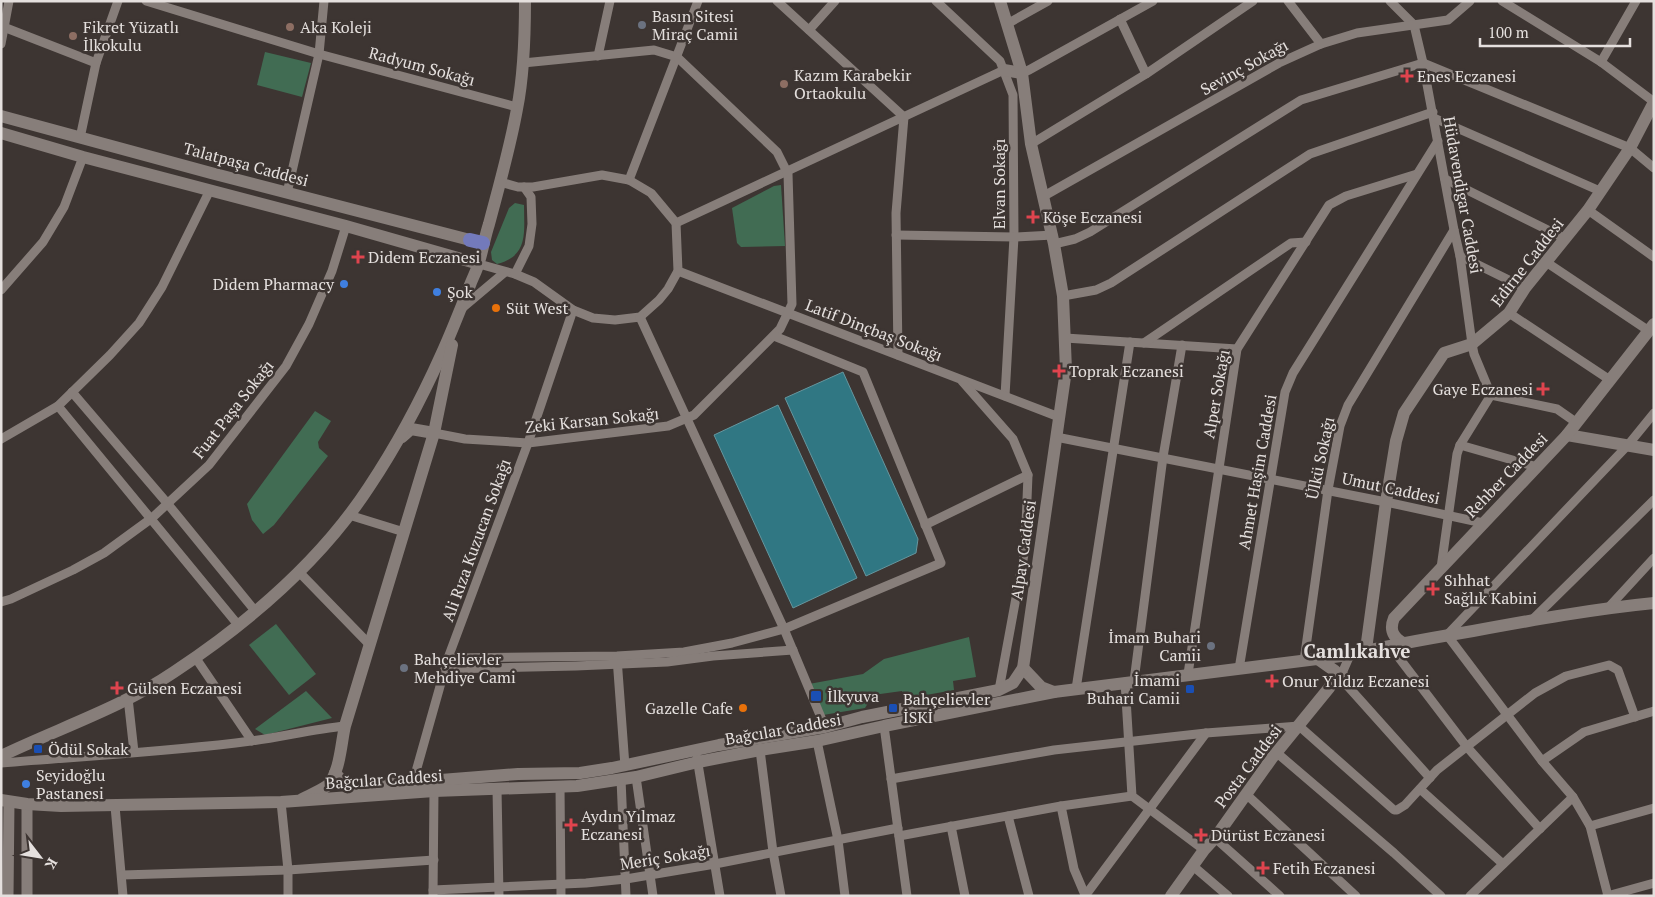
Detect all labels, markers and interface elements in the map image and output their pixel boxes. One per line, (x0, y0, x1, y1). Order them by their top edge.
place label: Basın Sitesi Miraç Camii (652, 5, 738, 45)
scale bar (1480, 15, 1630, 47)
place label: Fikret Yüzatlı İlkokulu (83, 16, 179, 56)
place label: Aka Koleji (300, 16, 372, 38)
marker: Basın Sitesi Miraç Camii (636, 19, 648, 31)
marker: Aka Koleji (284, 21, 296, 33)
text: 100 m (1488, 22, 1529, 42)
marker: Fikret Yüzatlı İlkokulu (67, 30, 79, 42)
street label: Sevinç Sokağı (1196, 34, 1292, 100)
street label: Radyum Sokağı (366, 41, 478, 91)
place label: Kazım Karabekir Ortaokulu (794, 64, 912, 104)
place label: Enes Eczanesi (1417, 65, 1517, 87)
marker: Enes Eczanesi (1401, 70, 1413, 82)
marker: Kazım Karabekir Ortaokulu (778, 78, 790, 90)
street label: Hüdavendigar Caddesi (1438, 115, 1488, 276)
street label: Talatpaşa Caddesi (181, 137, 311, 191)
street label: Elvan Sokağı (988, 138, 1010, 229)
place label: Köşe Eczanesi (1043, 206, 1142, 228)
marker: Köşe Eczanesi (1027, 211, 1039, 223)
street label: Edirne Caddesi (1486, 213, 1569, 311)
place label: Didem Eczanesi (368, 246, 481, 268)
marker: Didem Eczanesi (352, 251, 364, 263)
place label: Didem Pharmacy (213, 273, 335, 295)
marker: Didem Pharmacy (338, 278, 350, 290)
place label: Şok (447, 281, 473, 303)
marker: Şok (431, 286, 443, 298)
street label: Latif Dinçbaş Sokağı (802, 294, 946, 366)
place label: Süt West (506, 297, 568, 319)
marker: Süt West (490, 302, 502, 314)
street label: Alper Sokağı (1197, 348, 1235, 440)
street label: Fuat Paşa Sokağı (188, 355, 279, 463)
place label: Toprak Eczanesi (1069, 360, 1184, 382)
marker: Toprak Eczanesi (1053, 365, 1065, 377)
place label: Gaye Eczanesi (1433, 378, 1533, 400)
marker: Gaye Eczanesi (1537, 383, 1549, 395)
street label: Ahmet Haşim Caddesi (1232, 392, 1282, 551)
street label: Zeki Karsan Sokağı (524, 402, 660, 438)
street label: Ülkü Sokağı (1301, 415, 1340, 501)
street label: Rehber Caddesi (1460, 428, 1552, 522)
street label: Ali Rıza Kuzucan Sokağı (436, 455, 516, 624)
street label: Umut Caddesi (1340, 467, 1442, 509)
street label: Alpay Caddesi (1005, 498, 1041, 601)
place label: Sıhhat Sağlık Kabini (1444, 569, 1537, 609)
marker: Sıhhat Sağlık Kabini (1426, 582, 1440, 596)
place label: İmam Buhari Camii (1108, 626, 1201, 666)
district label: Camlıkahve (1303, 638, 1411, 663)
marker: İmam Buhari Camii (1205, 640, 1217, 652)
place label: Bahçelievler Mehdiye Cami (414, 648, 516, 688)
marker: Bahçelievler Mehdiye Cami (398, 662, 410, 674)
place label: İmami Buhari Camii (1087, 669, 1180, 709)
place label: Onur Yıldız Eczanesi (1282, 670, 1430, 692)
marker: Onur Yıldız Eczanesi (1266, 675, 1278, 687)
place label: Gülsen Eczanesi (127, 677, 242, 699)
marker: Gülsen Eczanesi (111, 682, 123, 694)
marker: İmami Buhari Camii (1184, 683, 1196, 695)
place label: İlkyuva (827, 685, 879, 707)
place label: Bahçelievler İSKİ (903, 688, 991, 728)
marker: İlkyuva (809, 689, 823, 703)
place label: Gazelle Cafe (645, 697, 733, 719)
marker: Gazelle Cafe (737, 702, 749, 714)
marker: Bahçelievler İSKİ (887, 702, 899, 714)
street label: Bağcılar Caddesi (723, 708, 843, 750)
street label: Posta Caddesi (1210, 720, 1287, 812)
place label: Ödül Sokak (48, 738, 129, 760)
marker: Ödül Sokak (32, 743, 44, 755)
place label: Seyidoğlu Pastanesi (36, 764, 105, 804)
street label: Bağcılar Caddesi (325, 764, 444, 794)
marker: Seyidoğlu Pastanesi (20, 778, 32, 790)
place label: Aydın Yılmaz Eczanesi (581, 805, 676, 845)
marker: Aydın Yılmaz Eczanesi (565, 819, 577, 831)
place label: Dürüst Eczanesi (1211, 824, 1325, 846)
marker: Dürüst Eczanesi (1195, 829, 1207, 841)
north arrow (15, 832, 65, 882)
street label: Meriç Sokağı (618, 839, 712, 875)
text: K (41, 855, 62, 873)
place label: Fetih Eczanesi (1273, 857, 1376, 879)
marker: Fetih Eczanesi (1257, 862, 1269, 874)

